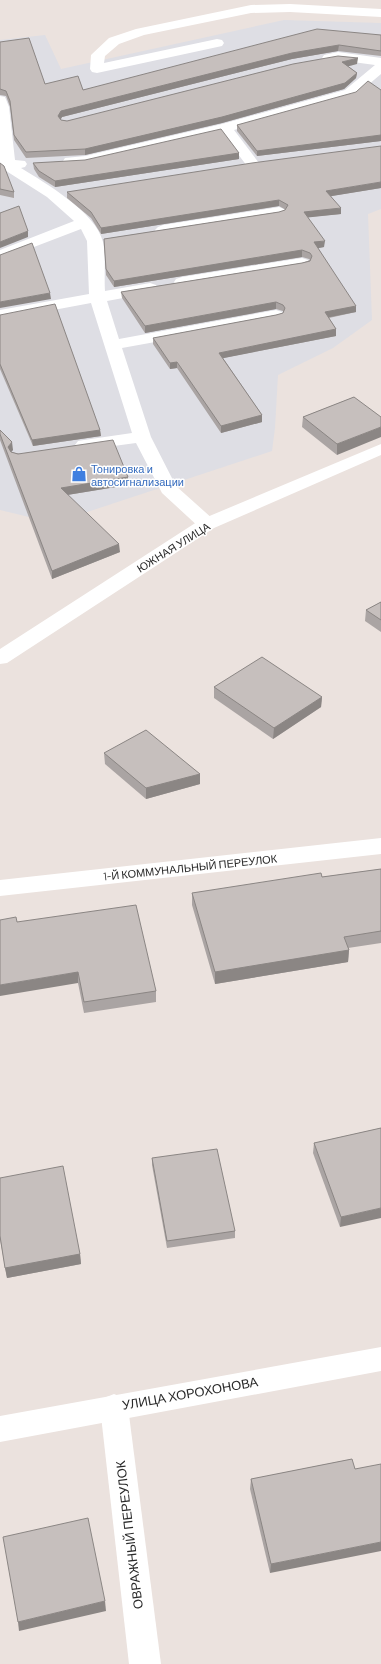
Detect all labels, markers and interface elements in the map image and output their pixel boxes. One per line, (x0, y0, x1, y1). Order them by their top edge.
place label: Тонировка и автосигнализации (91, 462, 184, 488)
shop icon: Тонировка и автосигнализации (70, 465, 88, 483)
street label: ЮЖНАЯ УЛИЦА (134, 519, 212, 575)
street label: 1-Й КОММУНАЛЬНЫЙ ПЕРЕУЛОК (102, 851, 278, 883)
street label: УЛИЦА ХОРОХОНОВА (121, 1373, 259, 1413)
street label: ОВРАЖНЫЙ ПЕРЕУЛОК (112, 1459, 146, 1610)

